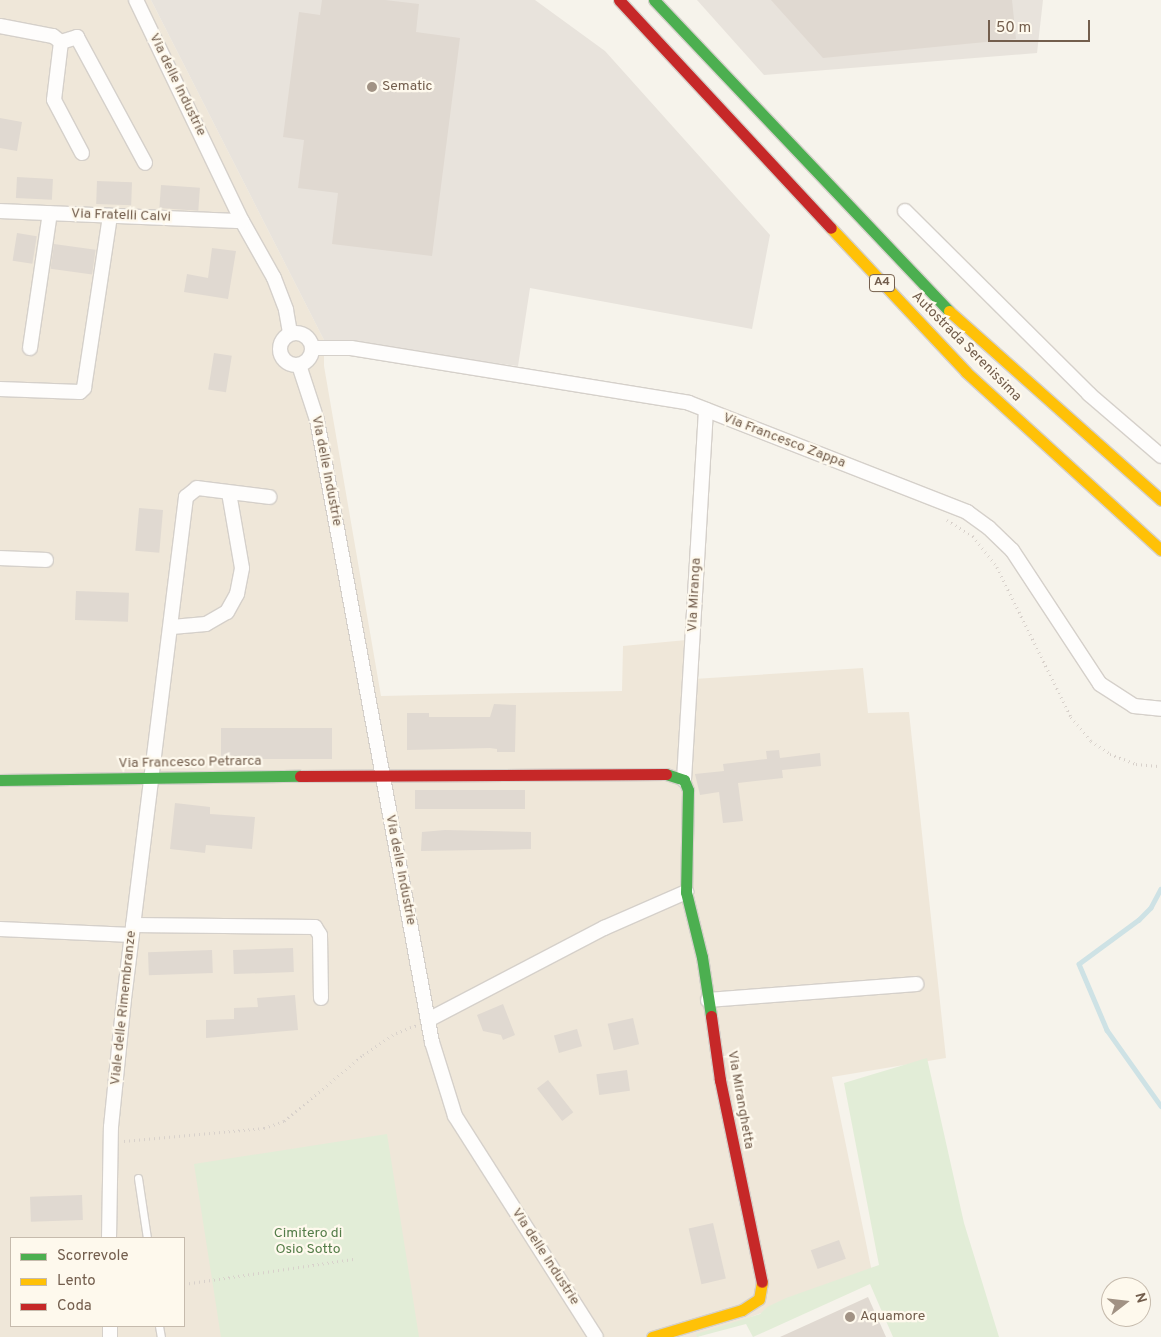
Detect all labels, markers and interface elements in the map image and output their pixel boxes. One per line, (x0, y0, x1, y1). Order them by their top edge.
scale bar (991, 10, 1094, 42)
text: 50 m (996, 19, 1031, 38)
street label: Via delle Industrie (145, 31, 209, 139)
place label: Sematic (382, 79, 432, 95)
marker: Sematic (366, 81, 378, 93)
street label: Via Fratelli Calvi (71, 206, 171, 226)
road number: A4 (868, 274, 896, 292)
street label: Autostrada Serenissima (908, 289, 1024, 405)
street label: Via Francesco Zappa (720, 410, 848, 472)
street label: Via delle Industrie (307, 414, 345, 528)
street label: Via Miranga (685, 557, 705, 633)
street label: Via Francesco Petrarca (118, 753, 262, 773)
street label: Via delle Industrie (381, 813, 419, 927)
street label: Viale delle Rimembranze (108, 930, 140, 1086)
street label: Via Miranghetta (723, 1049, 757, 1151)
street label: Via delle Industrie (507, 1205, 583, 1309)
park label: Cimitero di Osio Sotto (274, 1226, 342, 1258)
legend (10, 1237, 185, 1327)
text: Scorrevole (57, 1247, 129, 1266)
text: Lento (57, 1272, 96, 1291)
north arrow (1101, 1277, 1151, 1327)
text: N (1130, 1291, 1149, 1305)
text: Coda (57, 1297, 92, 1316)
place label: Aquamore (860, 1309, 925, 1325)
marker: Aquamore (844, 1311, 856, 1323)

